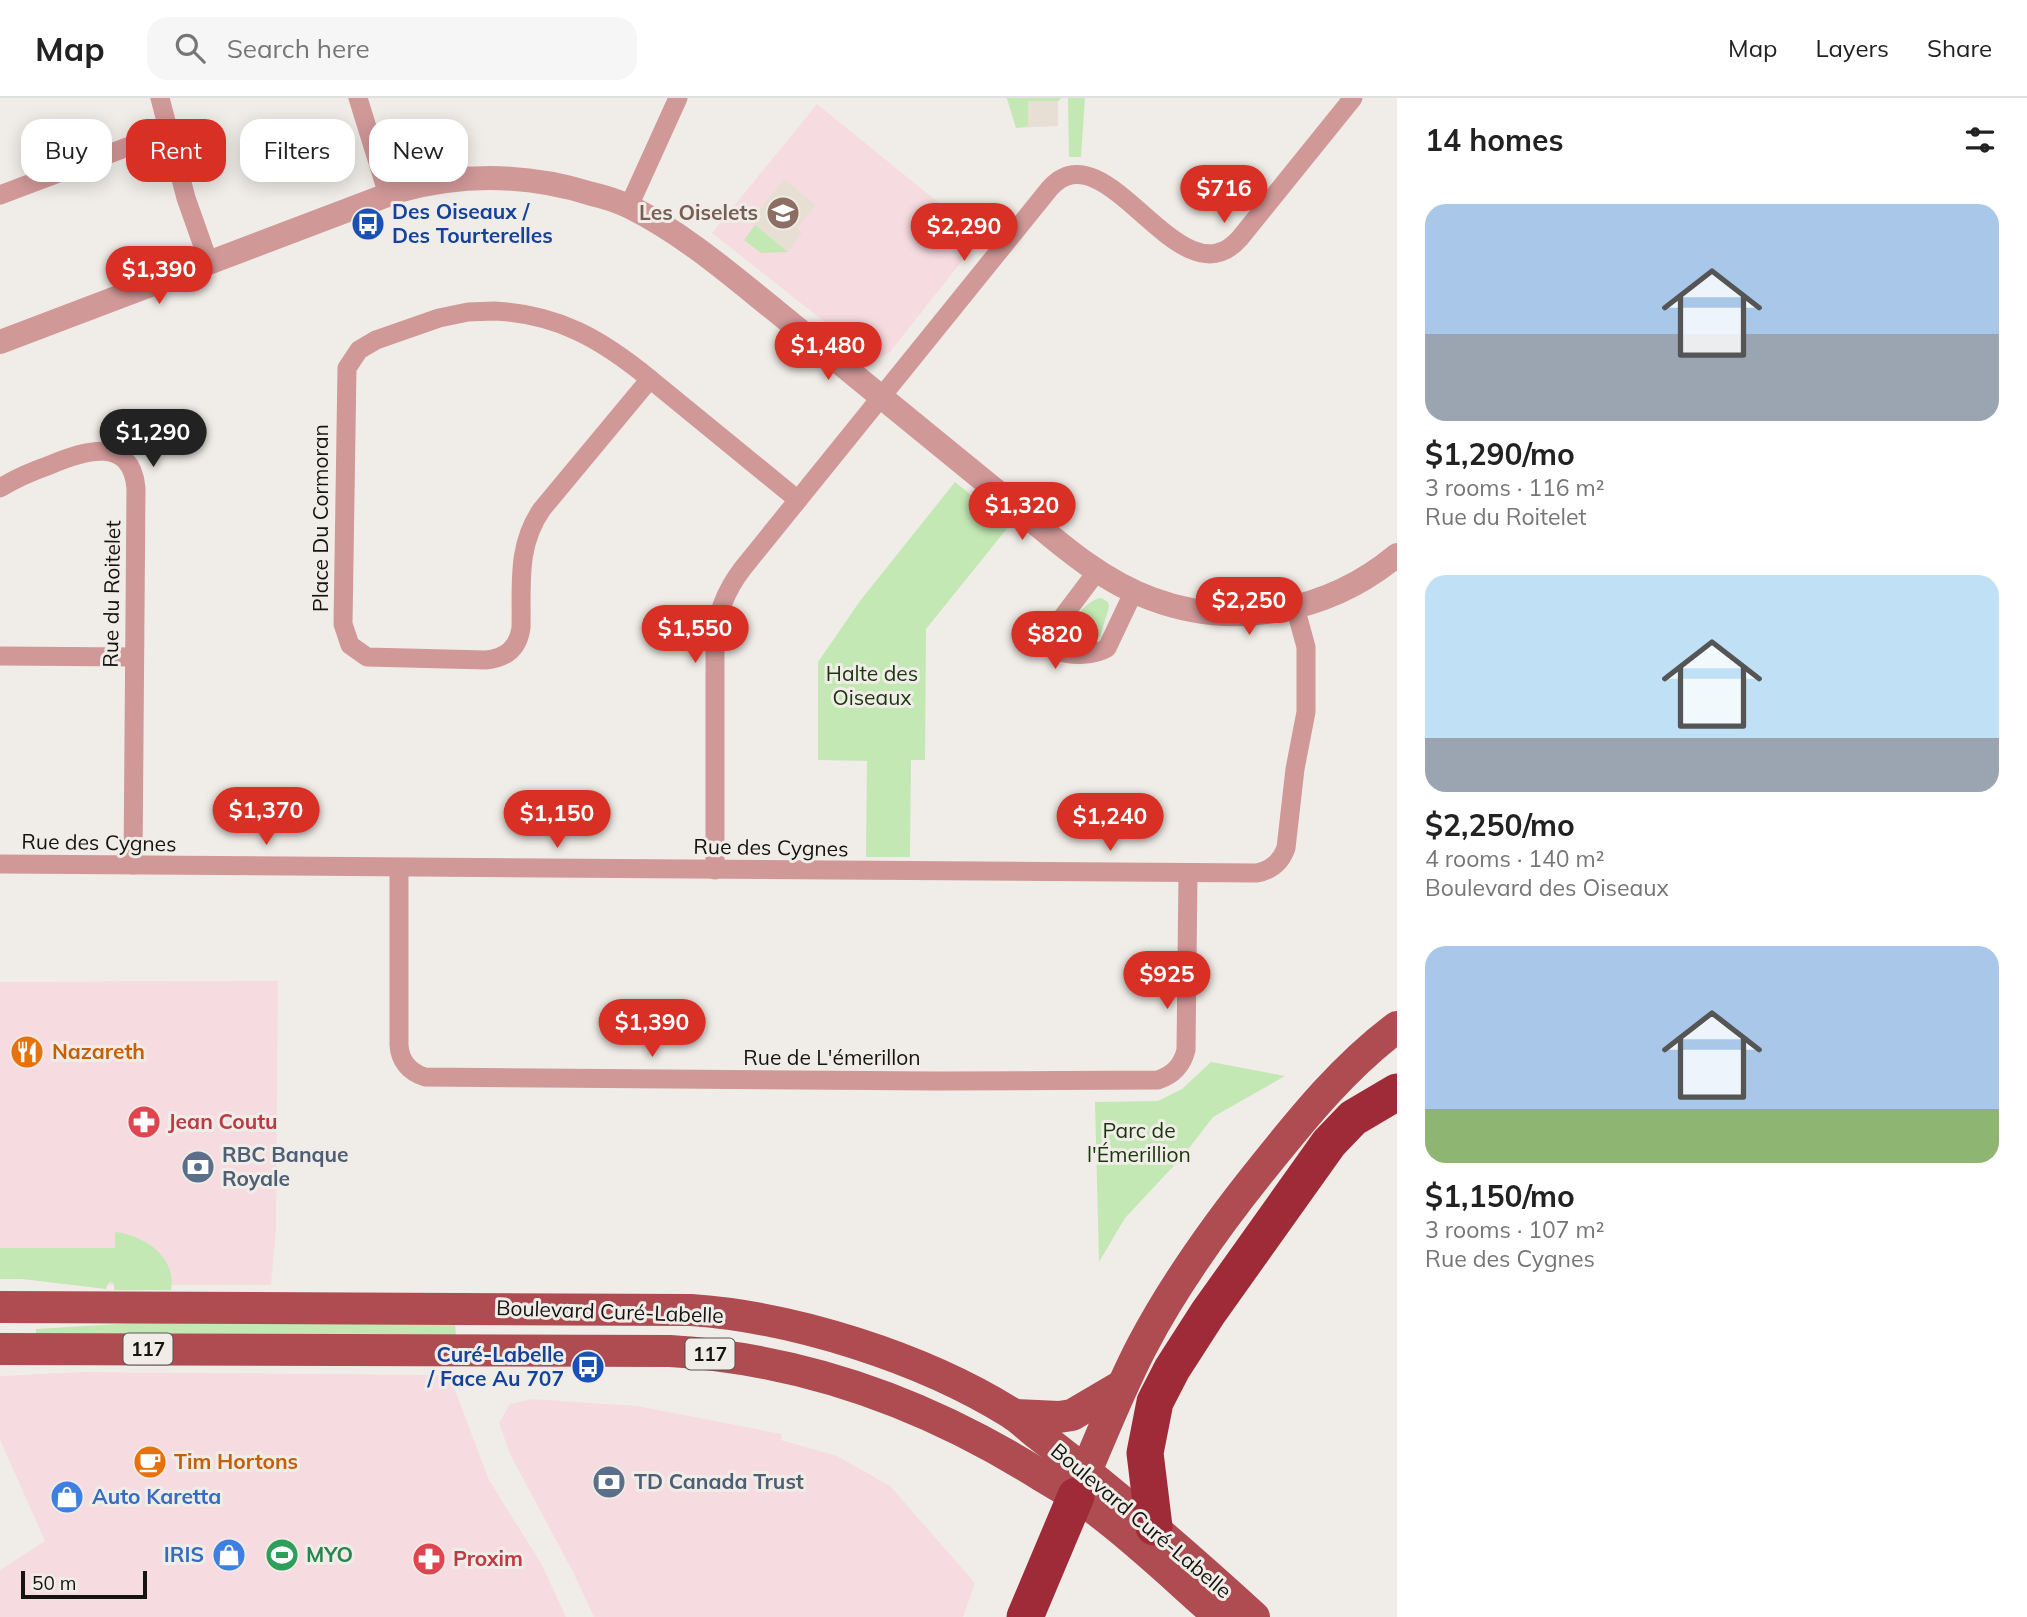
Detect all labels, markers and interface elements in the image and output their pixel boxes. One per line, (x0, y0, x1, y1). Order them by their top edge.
search box (147, 17, 637, 80)
text: Map (35, 28, 105, 69)
icon: search (171, 29, 209, 67)
text: Search here (227, 32, 370, 65)
text: Map (1728, 33, 1777, 63)
text: Layers (1815, 33, 1889, 63)
text: Share (1927, 33, 1992, 63)
chip: Buy (21, 119, 112, 182)
chip: Rent (126, 119, 226, 182)
chip: Filters (240, 119, 355, 182)
chip: New (369, 119, 468, 182)
text: 14 homes (1425, 121, 1564, 159)
icon: filters (1961, 121, 1999, 159)
pin: $716 (1183, 166, 1265, 225)
text: $716 (1196, 173, 1252, 202)
school or university icon: Les Oiselets (764, 194, 802, 232)
place label: Des Oiseaux / Des Tourterelles (392, 198, 553, 248)
place label: Les Oiselets (639, 199, 758, 225)
pin: $2,290 (907, 204, 1021, 263)
bus stop icon: Des Oiseaux / Des Tourterelles (349, 205, 387, 243)
text: $2,290 (927, 211, 1001, 240)
pin: $1,390 (102, 246, 216, 306)
icon: home (1649, 250, 1775, 376)
text: $1,390 (122, 254, 196, 283)
pin: $1,480 (771, 322, 885, 382)
text: $1,480 (791, 330, 865, 359)
pin: $1,290 (96, 410, 210, 469)
text: $1,290 (116, 417, 190, 446)
street label: Place Du Cormoran (307, 424, 333, 612)
text: $1,290/mo (1425, 435, 1575, 473)
text: 3 rooms · 116 m² (1425, 473, 1605, 502)
pin: $1,320 (965, 482, 1079, 542)
text: $1,320 (985, 490, 1059, 519)
text: Rue du Roitelet (1425, 502, 1587, 531)
street label: Rue du Roitelet (97, 520, 125, 668)
pin: $2,250 (1192, 578, 1306, 637)
text: $2,250 (1212, 585, 1286, 614)
pin: $1,550 (638, 606, 752, 665)
pin: $820 (1014, 612, 1096, 671)
text: $1,550 (658, 613, 732, 642)
text: $820 (1027, 619, 1083, 648)
icon: home (1649, 621, 1775, 747)
park label: Halte des Oiseaux (826, 660, 918, 710)
pin: $1,370 (209, 788, 323, 847)
pin: $1,150 (500, 790, 614, 850)
pin: $1,240 (1053, 794, 1167, 853)
text: $1,370 (229, 795, 303, 824)
text: $1,150 (520, 798, 594, 827)
text: $1,240 (1073, 801, 1147, 830)
text: $2,250/mo (1425, 806, 1575, 844)
street label: Rue des Cygnes (21, 828, 177, 856)
street label: Rue des Cygnes (693, 833, 849, 861)
text: 4 rooms · 140 m² (1425, 844, 1605, 873)
text: Boulevard des Oiseaux (1425, 873, 1669, 902)
pin: $925 (1126, 951, 1208, 1011)
text: $925 (1139, 959, 1195, 988)
icon: home (1649, 992, 1775, 1118)
pin: $1,390 (595, 1000, 709, 1059)
text: $1,390 (615, 1007, 689, 1036)
restaurant icon: Nazareth (8, 1033, 46, 1071)
place label: Nazareth (52, 1038, 145, 1064)
street label: Rue de L'émerillon (743, 1044, 921, 1070)
pharmacy icon: Jean Coutu (125, 1103, 163, 1141)
place label: Jean Coutu (168, 1108, 278, 1134)
park label: Parc de l'Émerillion (1087, 1117, 1191, 1167)
place label: RBC Banque Royale (222, 1141, 349, 1191)
bank icon: RBC Banque Royale (179, 1148, 217, 1186)
text: $1,150/mo (1425, 1177, 1575, 1215)
text: 3 rooms · 107 m² (1425, 1215, 1605, 1244)
text: Rue des Cygnes (1425, 1244, 1595, 1273)
street label: Boulevard Curé-Labelle (496, 1294, 724, 1328)
road number: 117 (124, 1334, 172, 1364)
road number: 117 (686, 1338, 734, 1370)
place label: Curé-Labelle / Face Au 707 (427, 1341, 564, 1391)
bus stop icon: Curé-Labelle / Face Au 707 (569, 1348, 607, 1386)
street label: Boulevard Curé-Labelle (1046, 1437, 1237, 1603)
cafe icon: Tim Hortons (131, 1443, 169, 1481)
place label: Tim Hortons (174, 1448, 298, 1474)
bank icon: TD Canada Trust (590, 1463, 628, 1501)
place label: TD Canada Trust (634, 1468, 804, 1494)
shop icon: Auto Karetta (48, 1478, 86, 1516)
place label: Auto Karetta (92, 1483, 221, 1509)
shop icon: IRIS (210, 1536, 248, 1574)
sports icon: MYO (263, 1536, 301, 1574)
pharmacy icon: Proxim (410, 1540, 448, 1578)
place label: IRIS (164, 1541, 204, 1567)
place label: MYO (306, 1541, 353, 1567)
place label: Proxim (453, 1545, 523, 1571)
scale bar (21, 1568, 147, 1600)
text: 50 m (32, 1571, 76, 1595)

